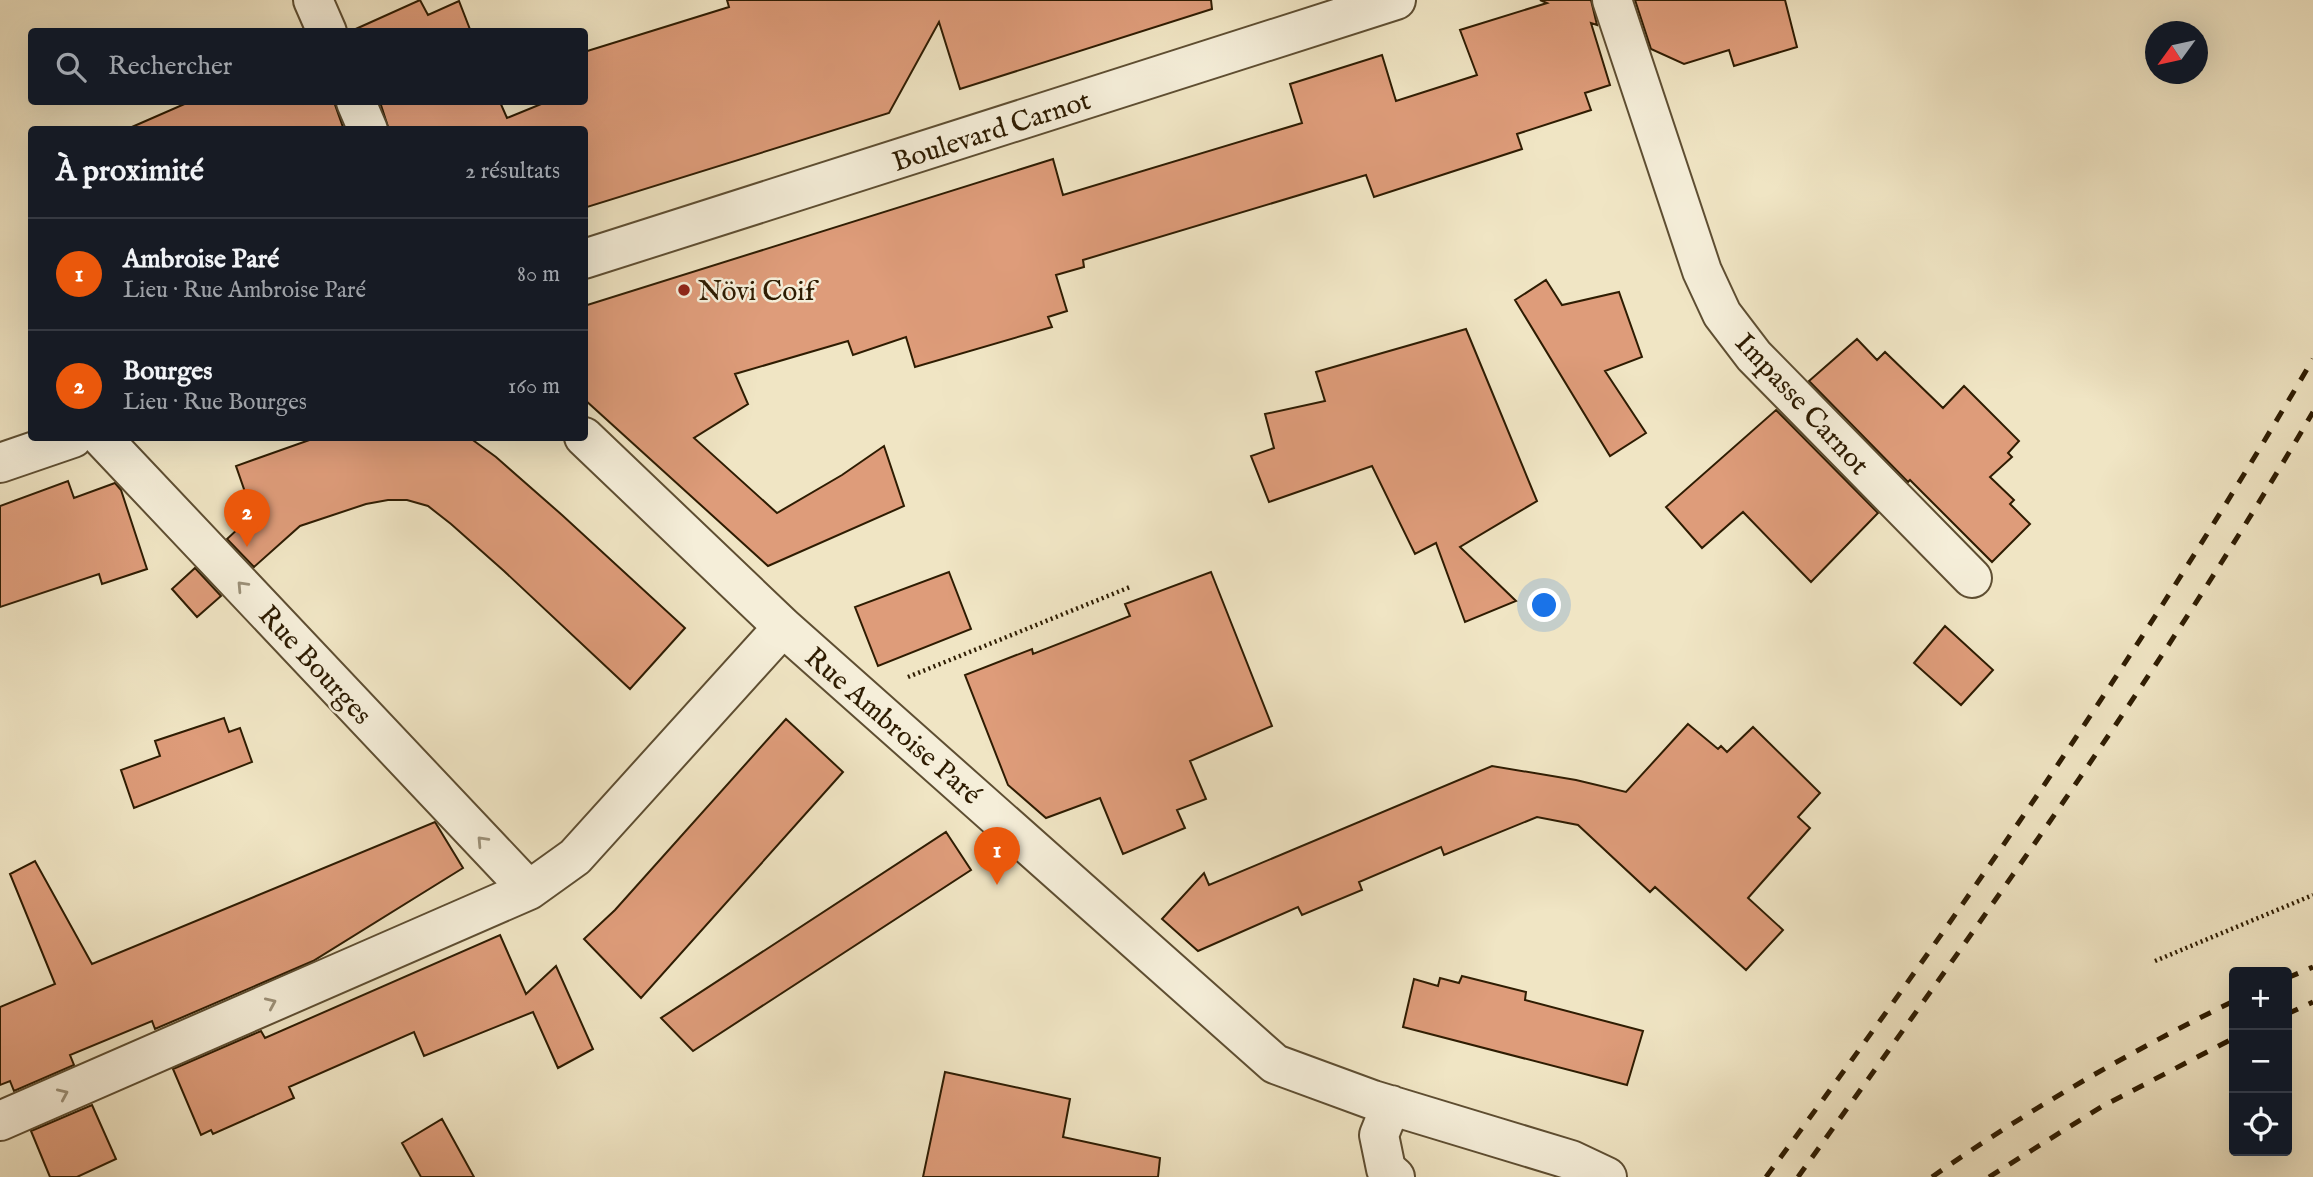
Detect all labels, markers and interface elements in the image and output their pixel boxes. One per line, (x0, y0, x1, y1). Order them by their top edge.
north arrow (2145, 21, 2208, 84)
search box (28, 28, 588, 105)
icon: search (52, 48, 90, 86)
text: Rechercher (108, 50, 232, 83)
street label: Boulevard Carnot (888, 84, 1096, 181)
text: À proximité (56, 153, 204, 191)
text: 2 résultats (465, 157, 560, 186)
text: Ambroise Paré (123, 243, 279, 276)
text: 1 (75, 260, 83, 289)
text: 80 m (517, 260, 560, 289)
place label: Növi Coif (698, 275, 820, 310)
text: Lieu · Rue Ambroise Paré (123, 276, 366, 305)
marker: Növi Coif (676, 282, 692, 298)
street label: Impasse Carnot (1726, 326, 1876, 483)
text: Bourges (123, 355, 212, 388)
text: 2 (74, 372, 84, 401)
text: 160 m (508, 372, 560, 401)
text: Lieu · Rue Bourges (123, 388, 307, 417)
pin: 2 (224, 489, 270, 547)
one-way arrow (238, 581, 250, 594)
your location (1527, 588, 1561, 622)
street label: Rue Bourges (250, 599, 378, 733)
street label: Rue Ambroise Paré (797, 641, 988, 813)
pin: 1 (974, 827, 1020, 885)
one-way arrow (478, 836, 490, 849)
map controls (2229, 967, 2292, 1156)
button: + (2229, 967, 2292, 1030)
one-way arrow (264, 997, 276, 1011)
button: − (2229, 1030, 2292, 1093)
one-way arrow (56, 1088, 68, 1102)
button: locate (2229, 1093, 2292, 1156)

